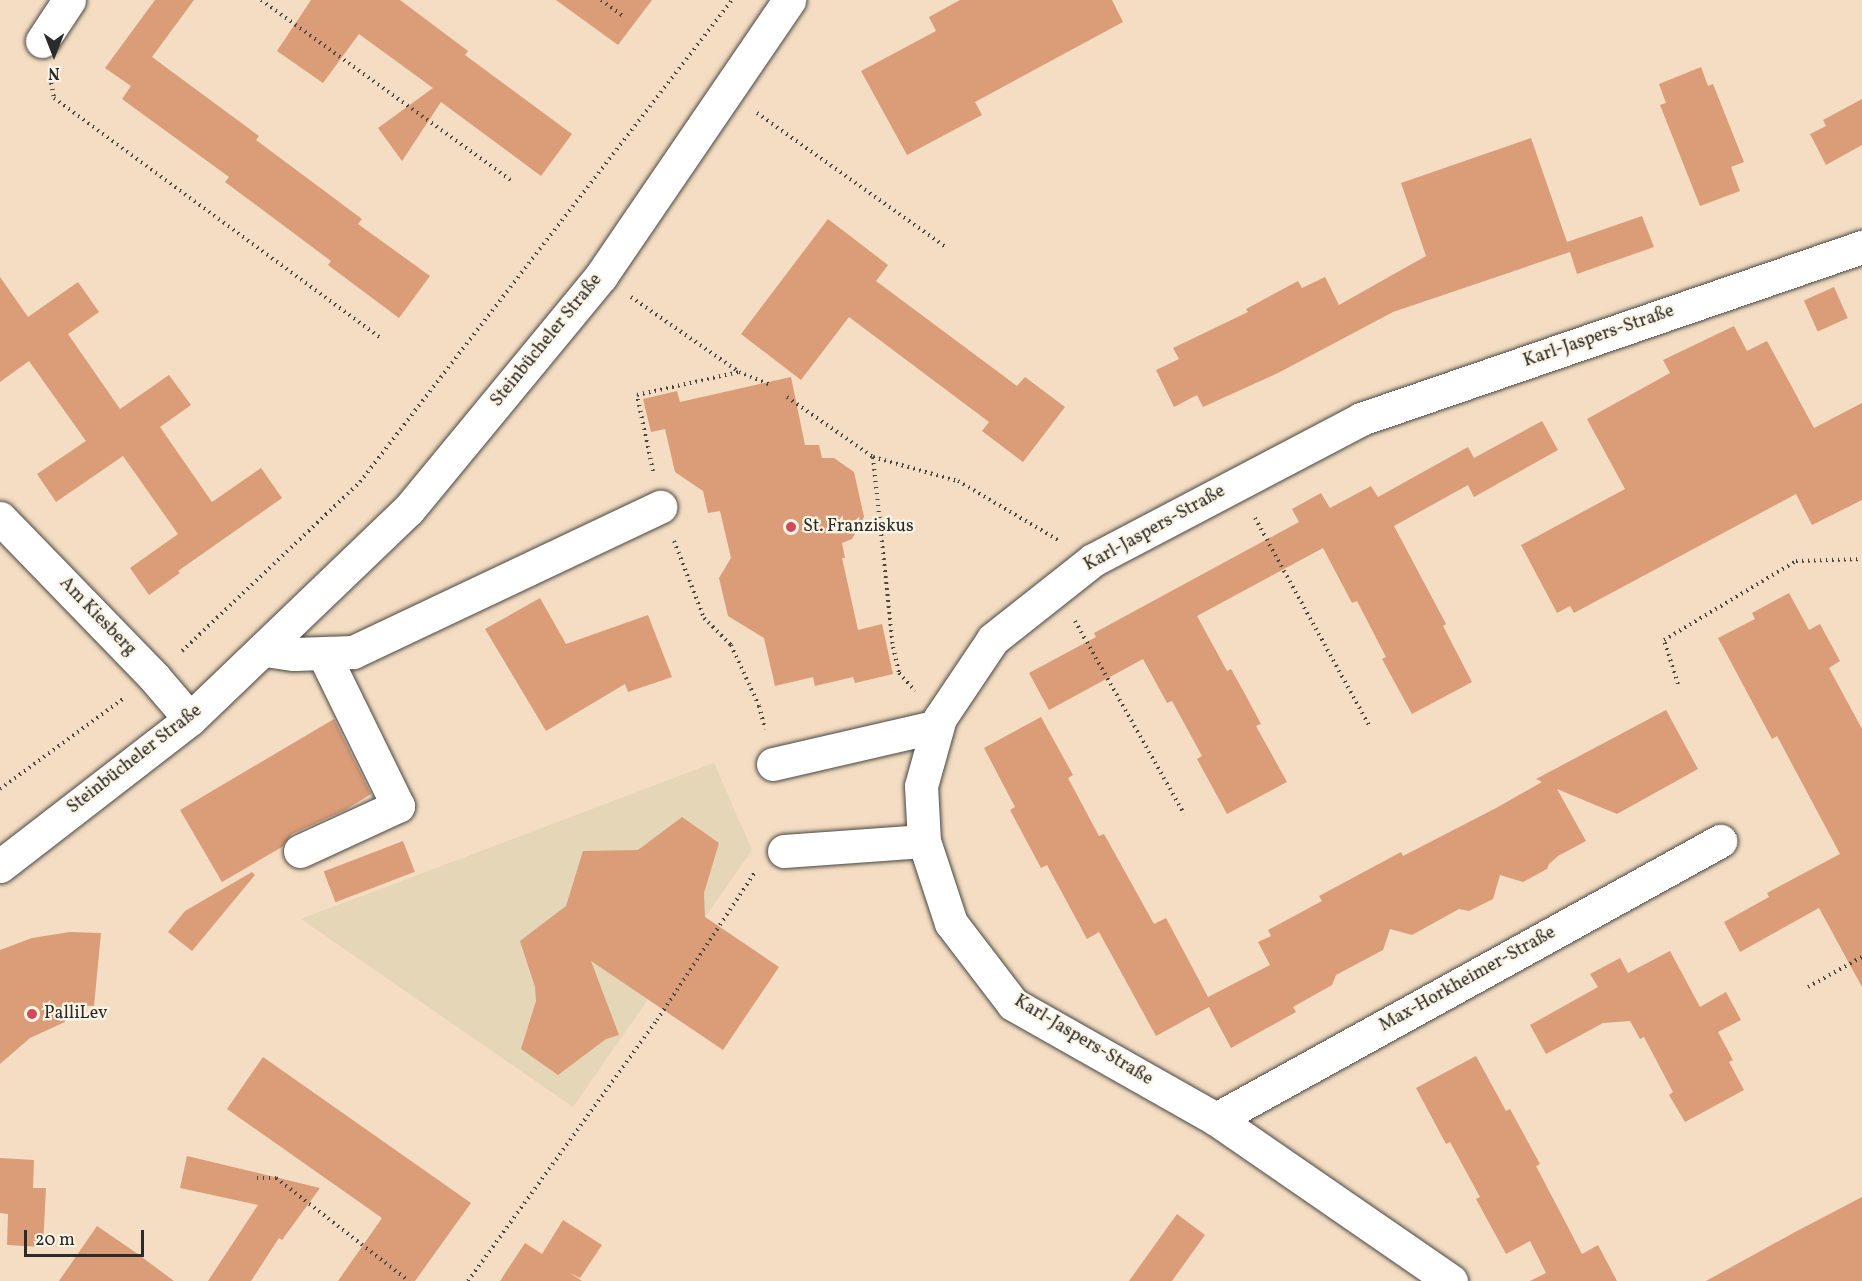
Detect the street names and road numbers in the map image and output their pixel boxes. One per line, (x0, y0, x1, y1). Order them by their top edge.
street label: Steinbücheler Straße (487, 270, 607, 412)
street label: Karl-Jaspers-Straße (1521, 301, 1677, 373)
street label: Karl-Jaspers-Straße (1081, 481, 1229, 577)
street label: Am Kiesberg (54, 573, 140, 661)
street label: Steinbücheler Straße (63, 701, 207, 819)
street label: Max-Horkheimer-Straße (1376, 923, 1560, 1037)
street label: Karl-Jaspers-Straße (1010, 991, 1156, 1091)

